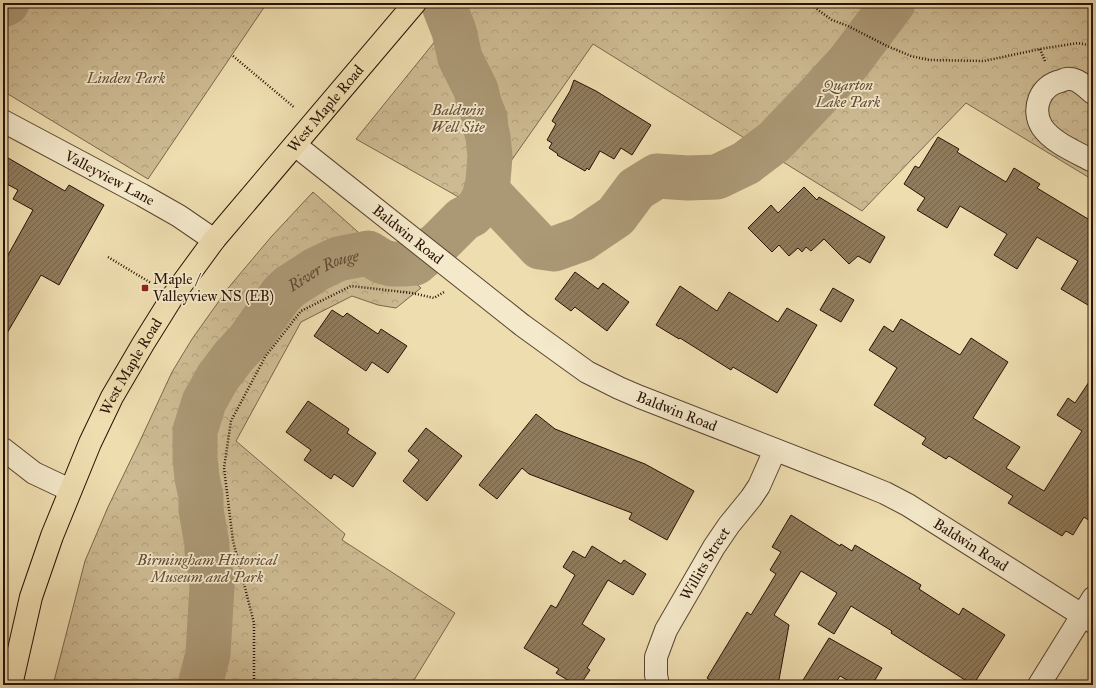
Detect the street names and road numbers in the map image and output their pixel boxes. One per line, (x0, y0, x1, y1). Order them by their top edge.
street label: West Maple Road (283, 61, 368, 156)
street label: Valleyview Lane (61, 146, 158, 209)
street label: Baldwin Road (369, 201, 447, 268)
street label: West Maple Road (96, 314, 166, 418)
street label: Baldwin Road (634, 387, 720, 435)
street label: Baldwin Road (930, 514, 1012, 575)
street label: Willits Street (676, 523, 734, 603)

